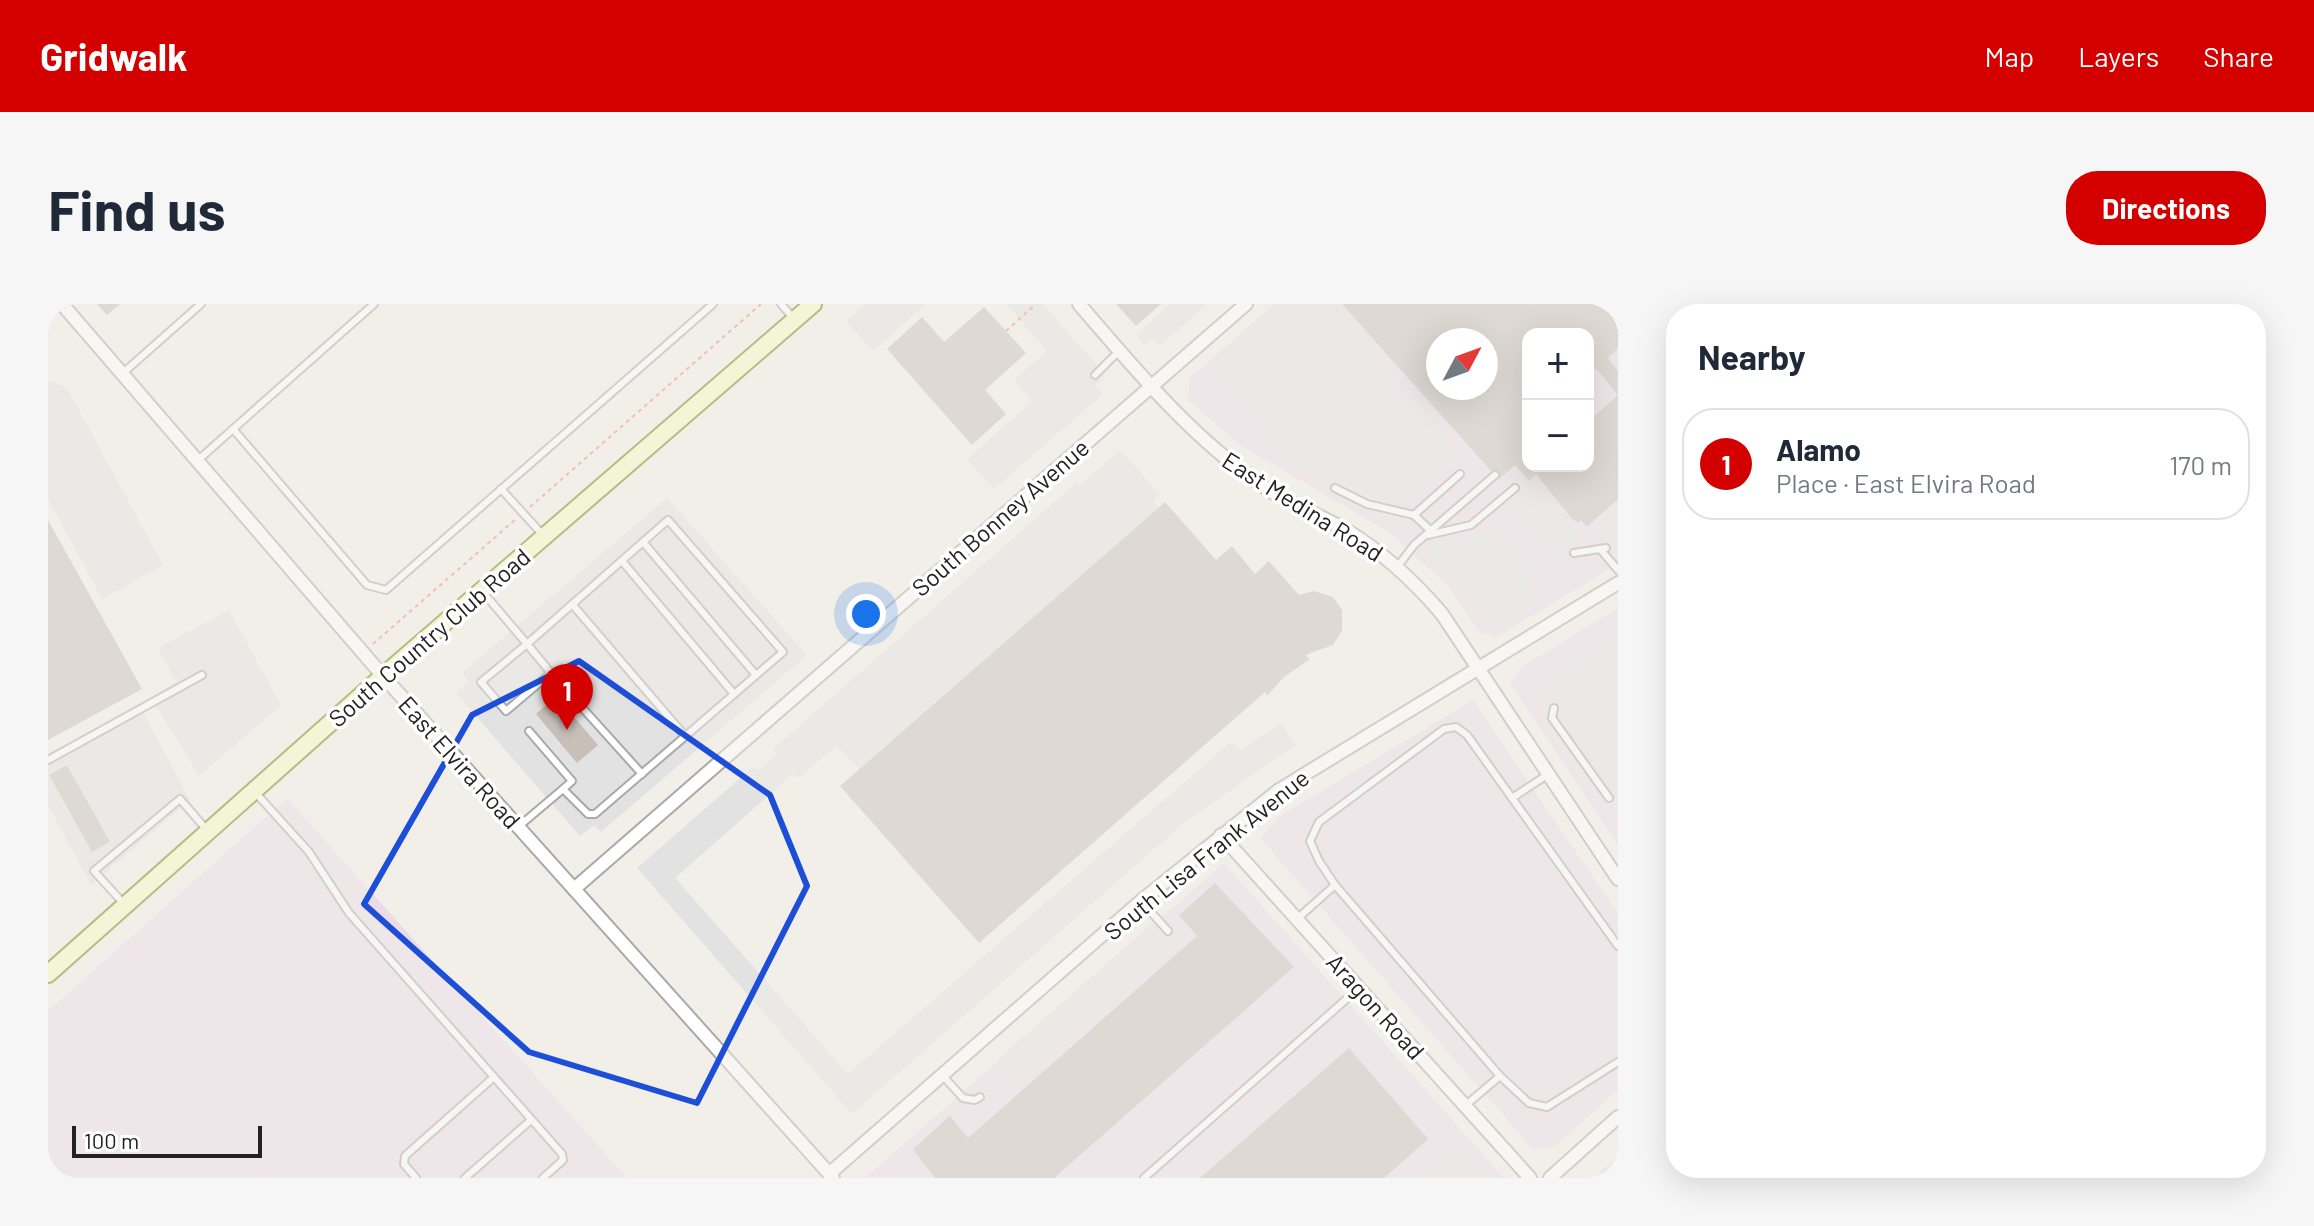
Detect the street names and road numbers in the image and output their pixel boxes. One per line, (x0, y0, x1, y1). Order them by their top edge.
street label: South Bonney Avenue (906, 432, 1094, 602)
street label: East Medina Road (1217, 445, 1389, 567)
street label: South Country Club Road (322, 541, 536, 733)
street label: East Elvira Road (393, 690, 527, 834)
street label: South Lisa Frank Avenue (1098, 762, 1314, 946)
street label: Aragon Road (1321, 947, 1431, 1065)

